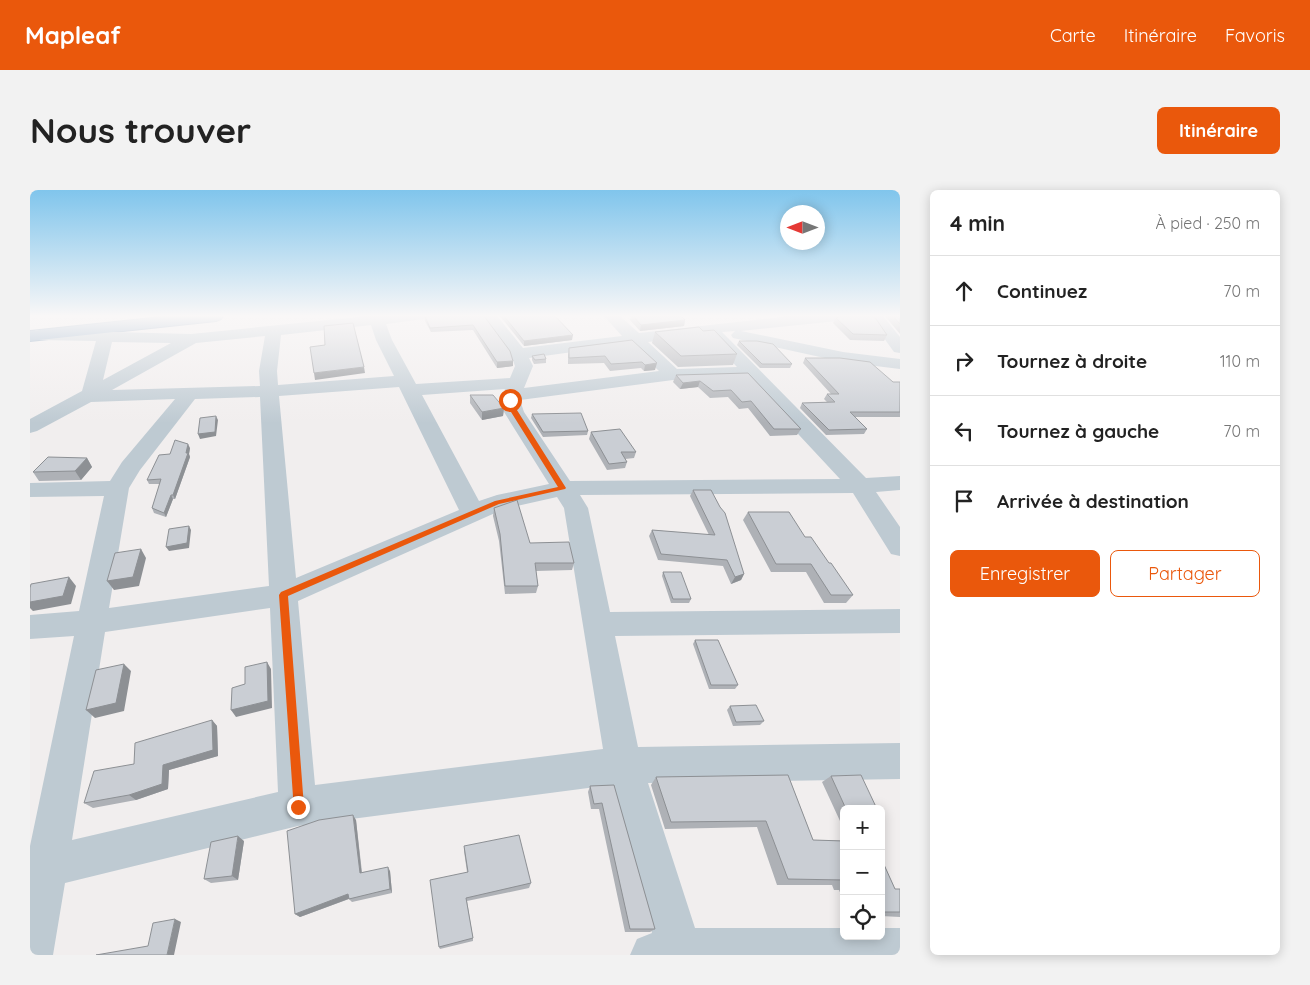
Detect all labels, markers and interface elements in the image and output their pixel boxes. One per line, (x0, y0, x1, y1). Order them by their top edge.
text: Mapleaf (25, 20, 121, 50)
text: Carte (1050, 24, 1096, 47)
text: Itinéraire (1124, 24, 1197, 47)
text: Favoris (1225, 24, 1285, 47)
button: Itinéraire (1157, 107, 1280, 154)
text: Nous trouver (30, 108, 251, 152)
north arrow (780, 205, 825, 250)
text: 4 min (950, 210, 1005, 236)
text: À pied · 250 m (1156, 213, 1260, 233)
icon: ahead (950, 277, 978, 305)
text: Continuez (997, 279, 1087, 303)
text: 70 m (1223, 281, 1260, 301)
icon: right (950, 347, 978, 375)
text: Tournez à droite (997, 349, 1147, 373)
text: 110 m (1220, 351, 1260, 371)
route start (499, 389, 522, 412)
icon: left (950, 417, 978, 445)
text: Tournez à gauche (997, 419, 1159, 443)
text: 70 m (1223, 421, 1260, 441)
icon: arrive (950, 487, 978, 515)
text: Arrivée à destination (997, 489, 1189, 513)
button: Enregistrer (950, 550, 1100, 597)
button: Partager (1110, 550, 1260, 597)
route end (287, 796, 310, 819)
map controls (840, 805, 885, 940)
button: + (840, 805, 885, 850)
button: − (840, 850, 885, 895)
button: locate (840, 895, 885, 940)

